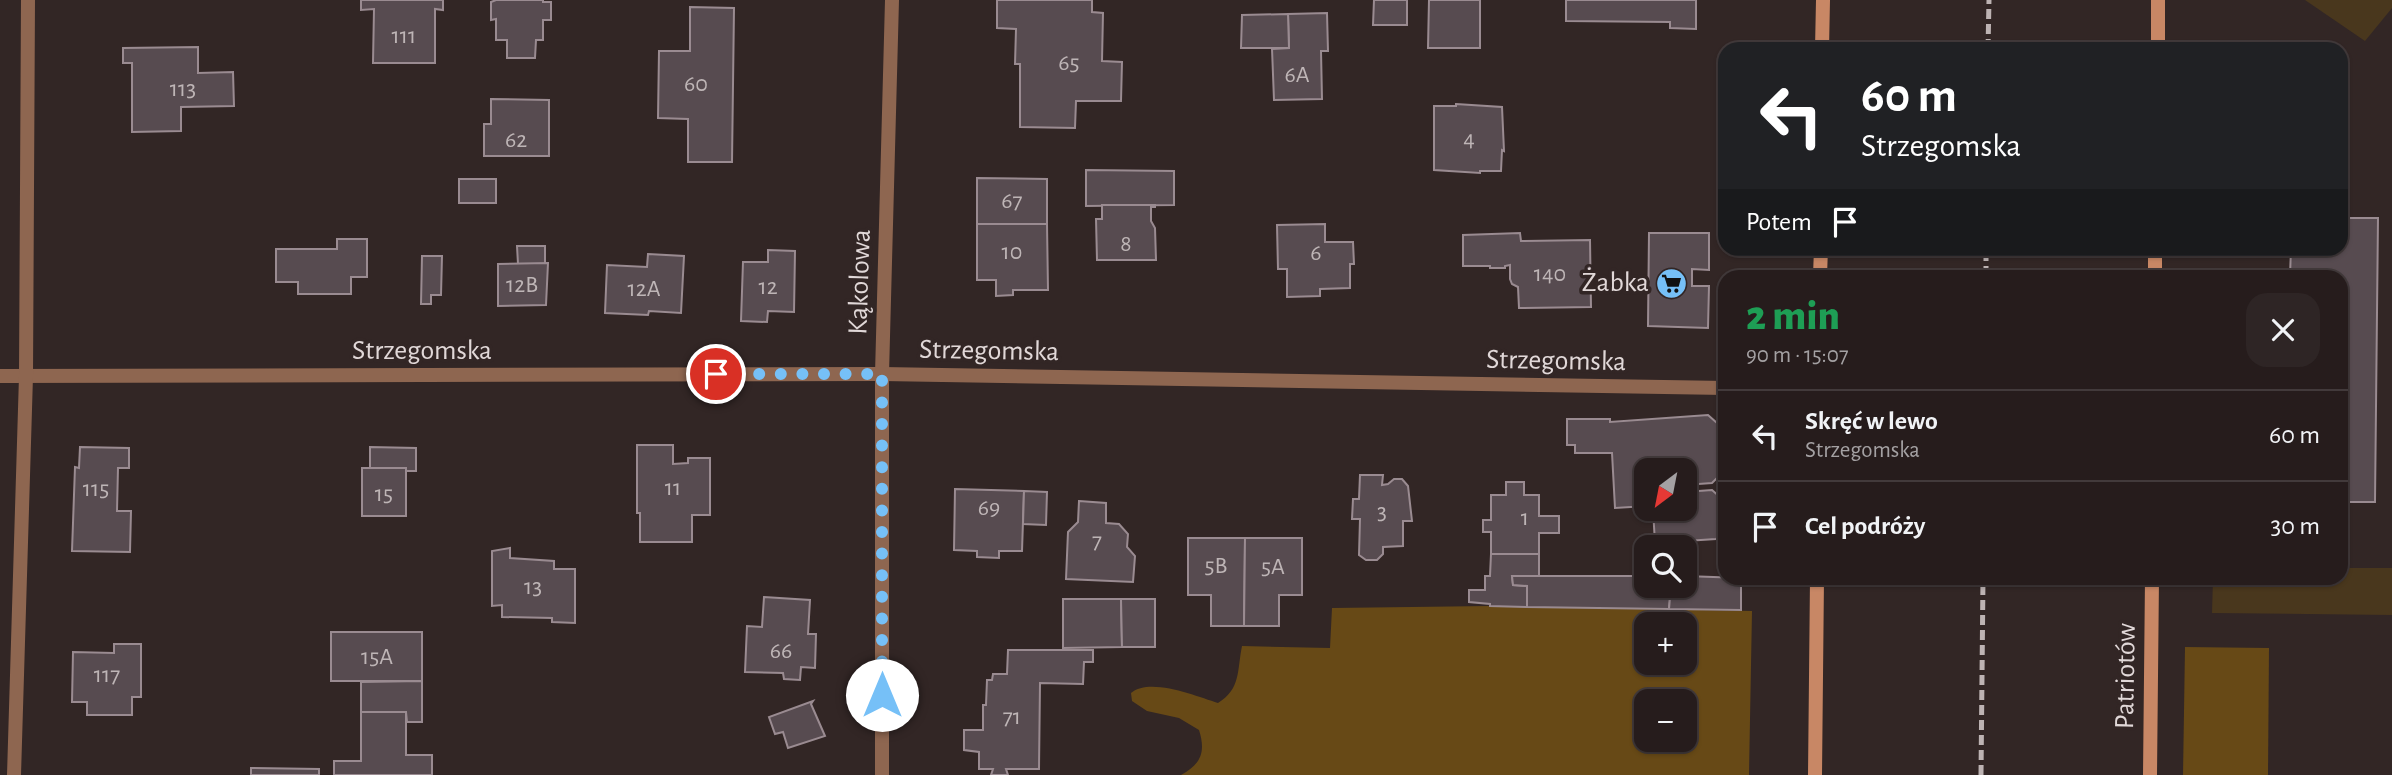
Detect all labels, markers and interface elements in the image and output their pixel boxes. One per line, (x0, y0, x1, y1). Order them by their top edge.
house number: 111 (392, 24, 416, 48)
house number: 65 (1058, 51, 1080, 75)
house number: 6A (1284, 63, 1310, 87)
icon: left (1746, 70, 1837, 161)
house number: 60 (684, 72, 708, 96)
text: 60 m (1861, 72, 1957, 121)
house number: 113 (170, 77, 196, 101)
house number: 4 (1463, 127, 1475, 151)
house number: 62 (505, 128, 527, 152)
text: Strzegomska (1861, 130, 2021, 162)
house number: 67 (1001, 189, 1023, 213)
icon: arrive (1826, 203, 1864, 241)
text: Potem (1746, 209, 1812, 235)
street label: Kąkolowa (844, 229, 876, 335)
house number: 8 (1120, 232, 1132, 256)
house number: 10 (1002, 240, 1022, 264)
house number: 6 (1310, 241, 1322, 265)
house number: 140 (1534, 262, 1566, 286)
supermarket icon: Żabka (1655, 266, 1689, 300)
place label: Żabka (1582, 267, 1649, 297)
house number: 12B (506, 273, 538, 297)
house number: 12 (758, 275, 778, 299)
house number: 12A (627, 277, 661, 301)
button: close (2246, 293, 2320, 367)
text: 2 min (1746, 295, 1840, 337)
street label: Strzegomska (919, 336, 1059, 366)
street label: Strzegomska (352, 337, 492, 365)
pin (686, 344, 746, 404)
text: 90 m · 15:07 (1746, 344, 1849, 367)
street label: Strzegomska (1486, 346, 1626, 376)
icon: arrive (697, 355, 735, 393)
text: Skręć w lewo (1805, 408, 1938, 434)
icon: left (1746, 417, 1784, 455)
text: 60 m (2269, 422, 2320, 448)
text: Strzegomska (1805, 439, 1920, 462)
north arrow (1634, 458, 1698, 522)
map controls (1634, 458, 1697, 752)
house number: 11 (665, 476, 681, 500)
house number: 115 (83, 477, 109, 501)
house number: 15 (375, 482, 393, 506)
house number: 69 (978, 496, 1000, 520)
house number: 3 (1377, 500, 1387, 524)
house number: 1 (1521, 506, 1529, 530)
icon: arrive (1746, 508, 1784, 546)
text: Cel podróży (1805, 513, 1925, 539)
text: 30 m (2270, 513, 2320, 539)
house number: 7 (1092, 529, 1102, 553)
button: search (1634, 535, 1697, 598)
house number: 5B (1205, 554, 1227, 578)
house number: 5A (1261, 555, 1285, 579)
house number: 13 (524, 575, 542, 599)
button: + (1634, 612, 1697, 675)
street label: Patriotów (2111, 623, 2141, 729)
house number: 66 (770, 639, 792, 663)
house number: 15A (361, 645, 393, 669)
position arrow (845, 658, 919, 732)
house number: 117 (94, 663, 120, 687)
button: − (1634, 689, 1697, 752)
house number: 71 (1003, 705, 1021, 729)

